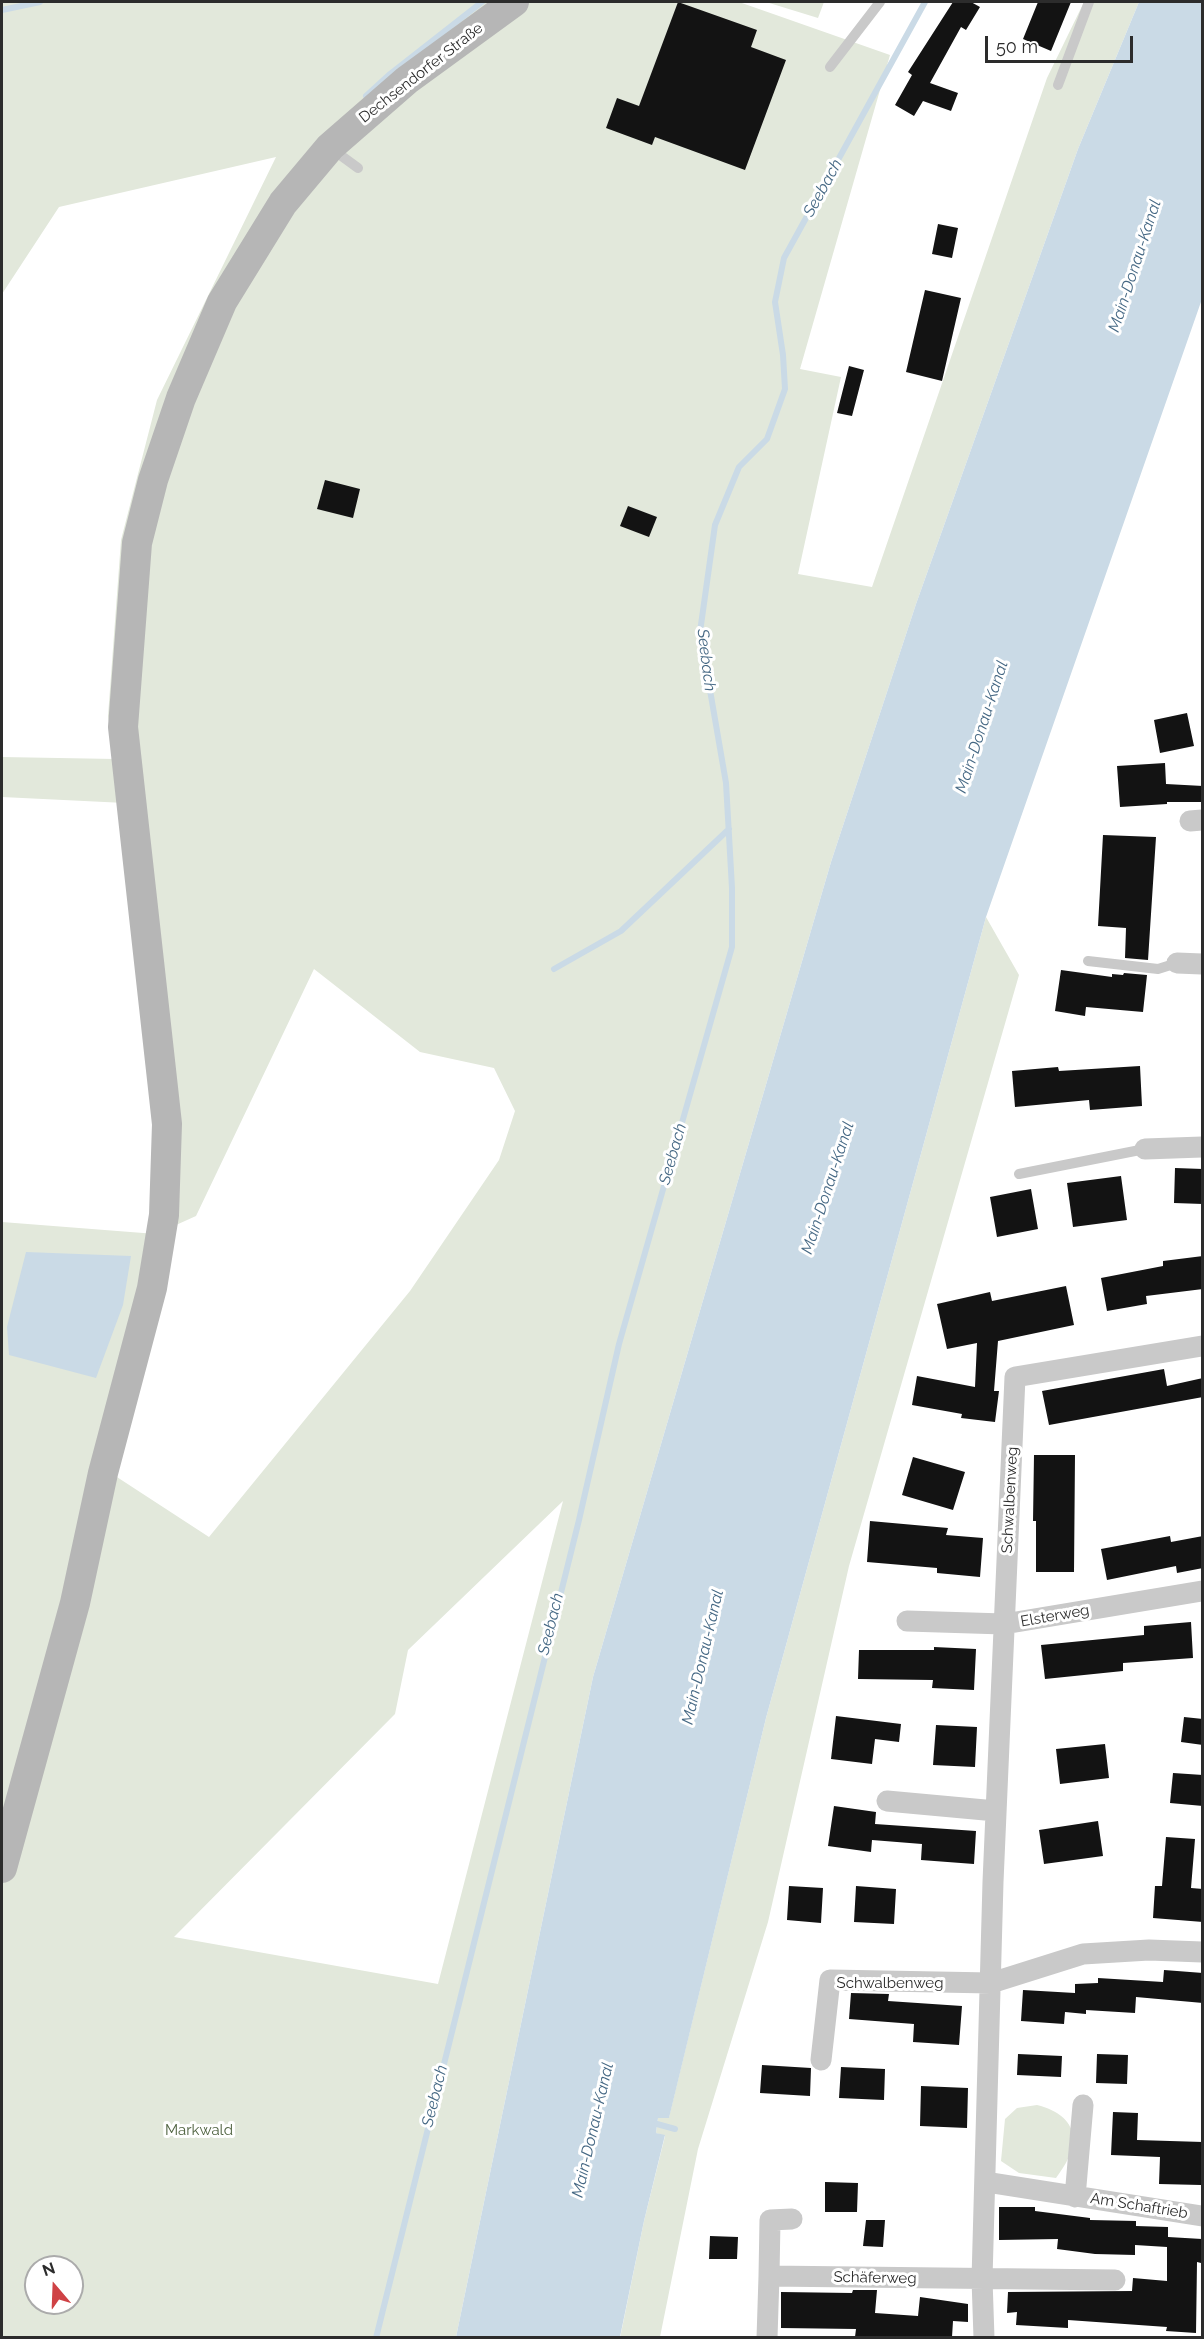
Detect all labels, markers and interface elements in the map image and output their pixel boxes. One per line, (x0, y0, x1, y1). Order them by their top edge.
street label: Dechsendorfer Straße (356, 19, 486, 127)
scale bar (988, 24, 1136, 62)
text: 50 m (996, 36, 1038, 57)
water label: Seebach (799, 156, 847, 220)
water label: Main-Donau-Kanal (1105, 198, 1165, 334)
water label: Seebach (693, 628, 719, 692)
water label: Main-Donau-Kanal (952, 659, 1012, 795)
water label: Main-Donau-Kanal (798, 1120, 858, 1256)
water label: Seebach (655, 1121, 691, 1187)
street label: Schwalbenweg (998, 1446, 1022, 1554)
water label: Main-Donau-Kanal (678, 1588, 728, 1726)
water label: Seebach (534, 1591, 568, 1657)
street label: Elsterweg (1019, 1601, 1091, 1631)
street label: Schwalbenweg (837, 1974, 943, 1992)
water label: Main-Donau-Kanal (568, 2061, 618, 2199)
water label: Seebach (418, 2063, 452, 2129)
park label: Markwald (165, 2121, 233, 2139)
street label: Am Schaftrieb (1089, 2189, 1189, 2223)
north arrow (24, 2255, 84, 2315)
text: N (40, 2258, 57, 2280)
street label: Schäferweg (833, 2268, 917, 2288)

